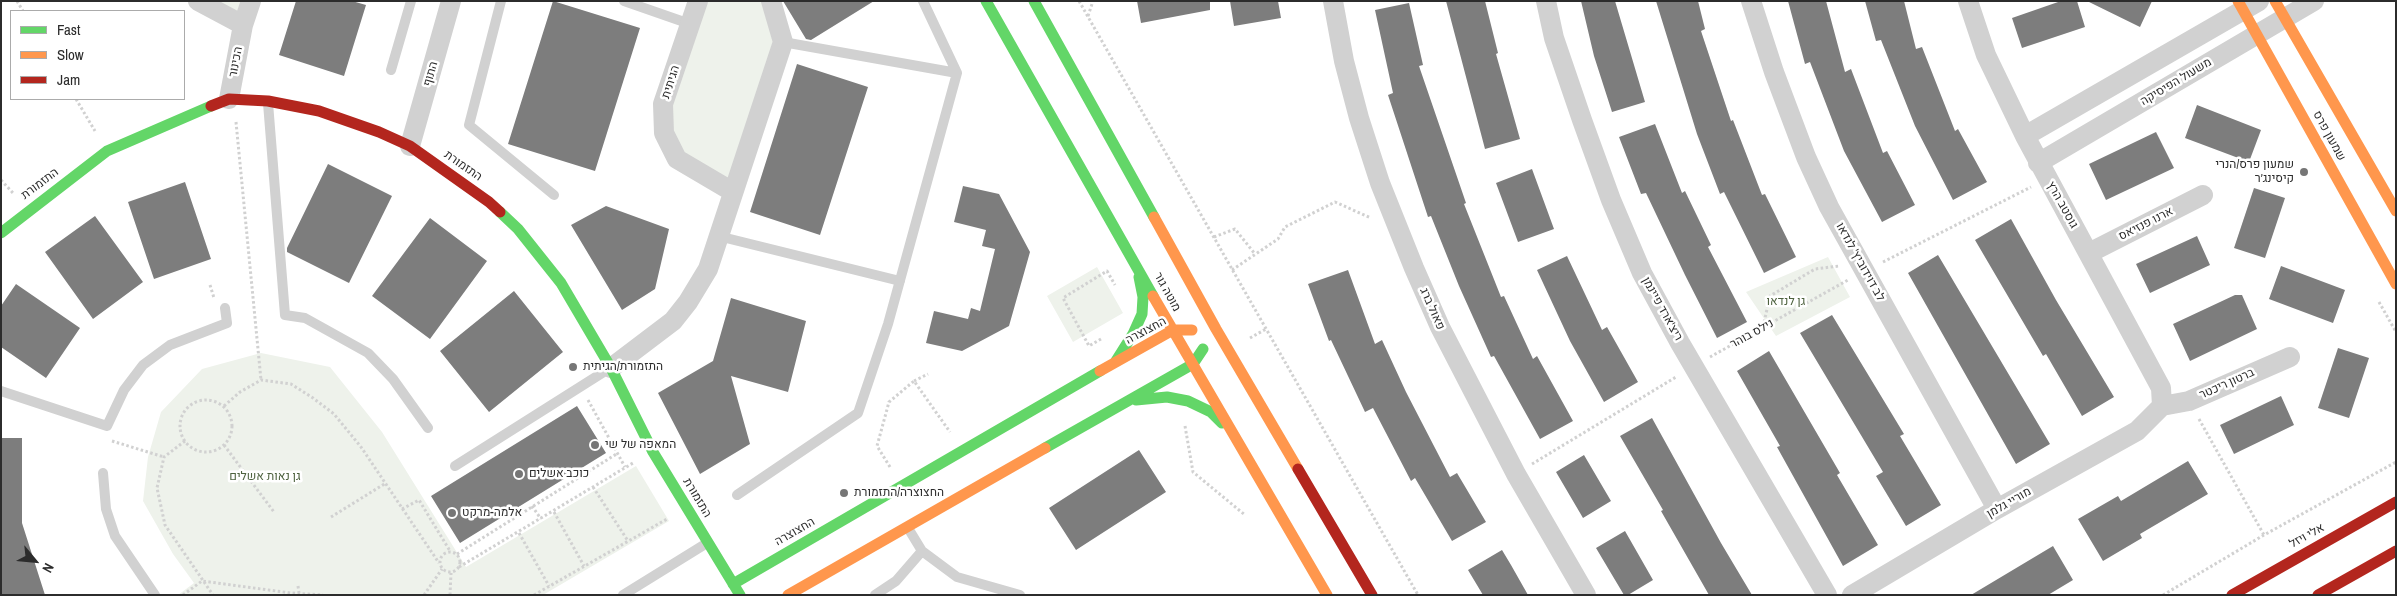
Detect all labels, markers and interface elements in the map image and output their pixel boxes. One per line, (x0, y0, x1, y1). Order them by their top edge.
legend (10, 10, 185, 100)
text: Fast (57, 19, 80, 40)
text: Slow (57, 44, 84, 65)
street label: הכינור (226, 45, 246, 79)
street label: משעול הפיסיקה (2138, 55, 2214, 109)
street label: התוף (421, 60, 441, 88)
street label: הגיתית (659, 64, 683, 100)
text: Jam (57, 69, 80, 90)
street label: שמעון פרס (2309, 109, 2349, 163)
street label: התזמורת (441, 148, 485, 184)
place label: שמעון פרס/הנרי קיסינג׳ר (2215, 158, 2294, 186)
street label: התזמורת (18, 165, 62, 203)
marker: שמעון פרס/הנרי קיסינג׳ר (2298, 166, 2310, 178)
street label: גוסטב הרץ (2043, 179, 2081, 231)
street label: ארנו פנזיאס (2116, 204, 2176, 244)
street label: לב דוידוביץ' לנדאו (1833, 220, 1887, 304)
street label: מוטה גור (1150, 270, 1184, 314)
street label: ריצ'ארד פיינמן (1639, 275, 1685, 343)
street label: פאול ברג (1416, 286, 1448, 332)
park label: גן לנדאו (1767, 295, 1805, 309)
street label: החצוצרה (1123, 314, 1169, 348)
street label: נילס בוהר (1728, 316, 1776, 352)
place label: התזמורת/הגיתית (583, 360, 663, 374)
marker: התזמורת/הגיתית (567, 361, 579, 373)
street label: ברטון ריכטר (2197, 366, 2257, 402)
place label: המאפה של שי (605, 438, 676, 452)
marker: המאפה של שי (589, 439, 601, 451)
place label: כוכב אשלים (529, 467, 589, 481)
marker: כוכב אשלים (513, 468, 525, 480)
park label: גן נאות אשלים (229, 470, 301, 484)
street label: התזמורת (680, 476, 714, 520)
street label: מוריי גלמן (1984, 485, 2034, 521)
place label: החצוצרה/התזמורת (854, 486, 944, 500)
marker: החצוצרה/התזמורת (838, 487, 850, 499)
place label: אלמה-מרקט (462, 506, 522, 520)
marker: אלמה-מרקט (446, 507, 458, 519)
street label: החצוצרה (772, 515, 818, 549)
street label: אלי ויזל (2287, 521, 2327, 551)
north arrow (10, 536, 60, 586)
text: N (38, 560, 58, 576)

